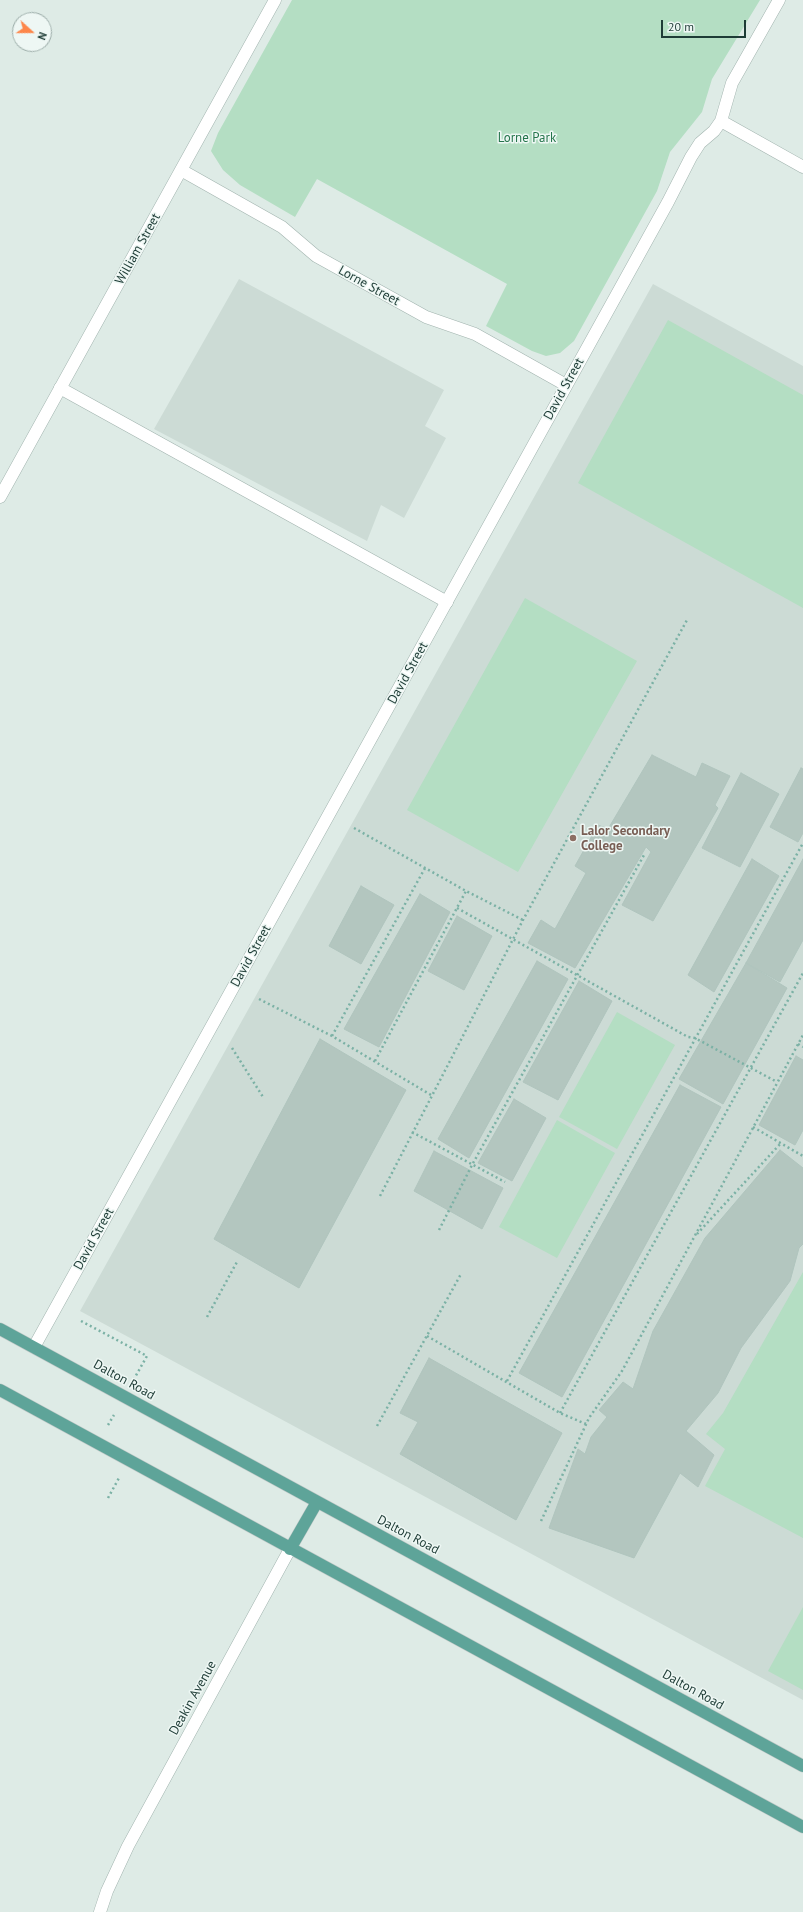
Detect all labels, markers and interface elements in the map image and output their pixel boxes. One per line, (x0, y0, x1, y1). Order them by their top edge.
north arrow (12, 12, 52, 52)
scale bar (663, 12, 748, 38)
text: 20 m (668, 19, 694, 34)
text: N (34, 30, 50, 42)
park label: Lorne Park (498, 130, 556, 146)
street label: William Street (112, 211, 164, 287)
street label: Lorne Street (336, 263, 402, 309)
street label: David Street (541, 355, 587, 423)
street label: David Street (385, 639, 431, 707)
place label: Lalor Secondary College (581, 823, 670, 854)
marker: Lalor Secondary College (568, 833, 578, 843)
street label: David Street (228, 922, 274, 990)
street label: David Street (71, 1205, 117, 1273)
street label: Dalton Road (90, 1357, 158, 1403)
street label: Dalton Road (374, 1512, 442, 1558)
street label: Deakin Avenue (166, 1658, 220, 1738)
street label: Dalton Road (659, 1667, 727, 1713)

